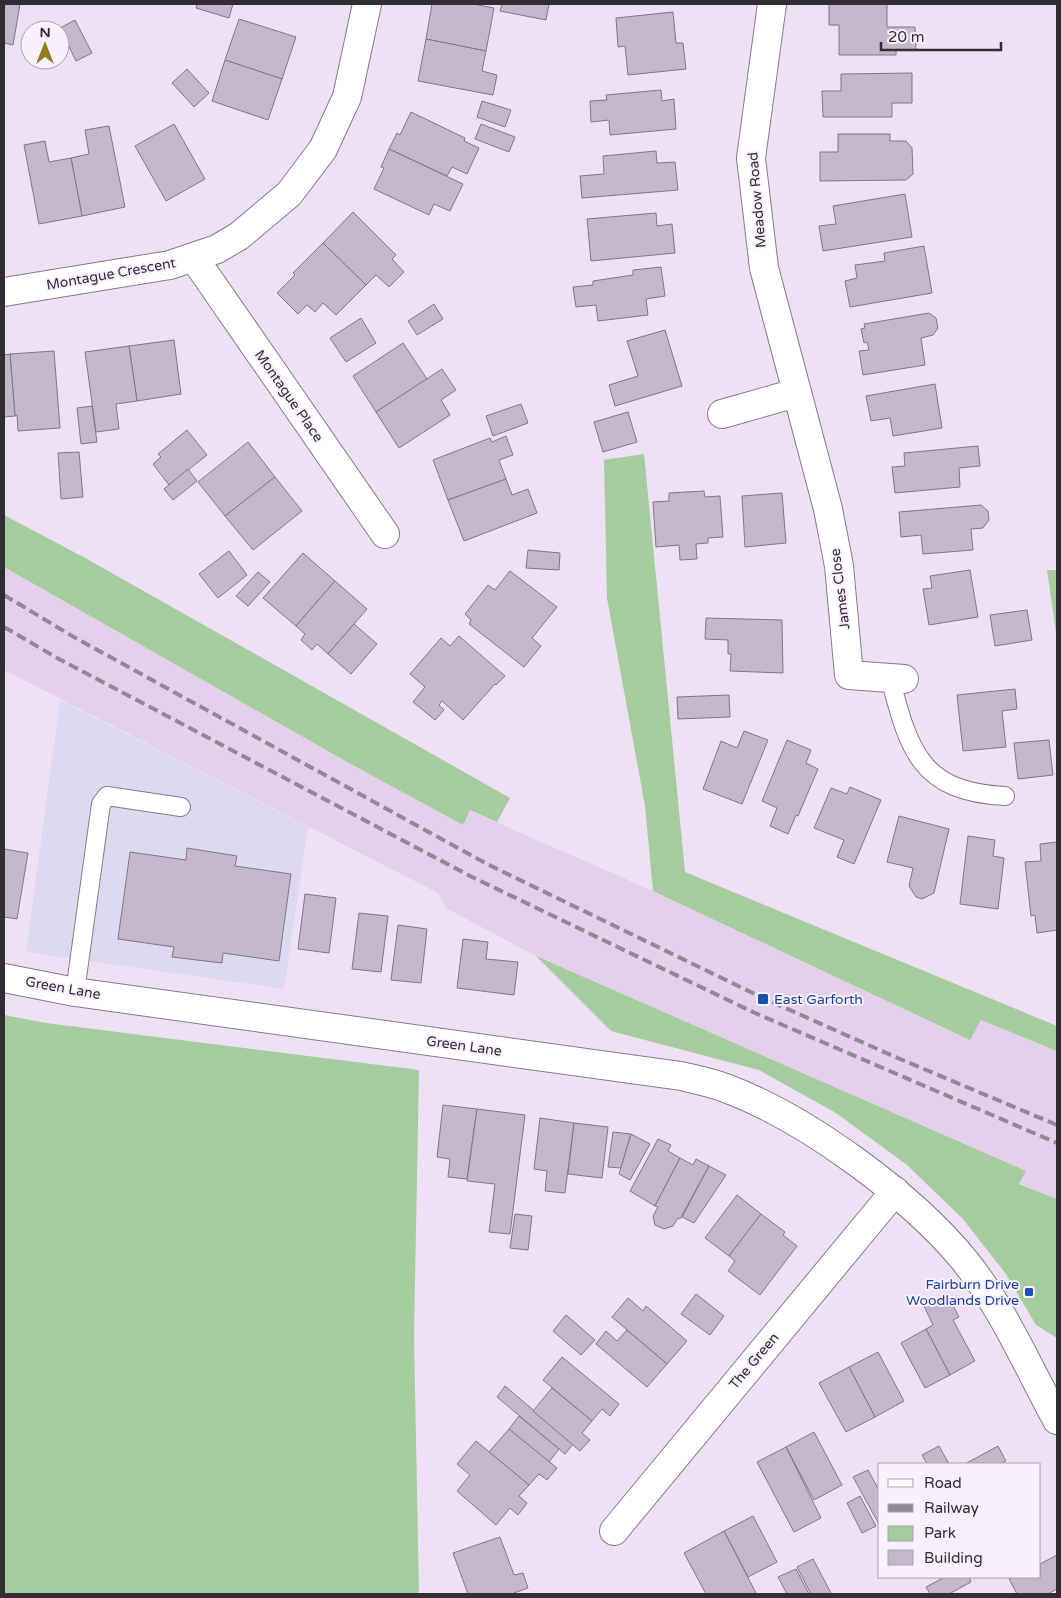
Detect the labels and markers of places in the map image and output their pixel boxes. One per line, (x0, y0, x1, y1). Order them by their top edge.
place label: East Garforth (774, 991, 863, 1008)
marker: East Garforth (756, 992, 770, 1006)
place label: Fairburn Drive Woodlands Drive (906, 1276, 1019, 1309)
marker: Fairburn Drive Woodlands Drive (1023, 1286, 1035, 1298)

